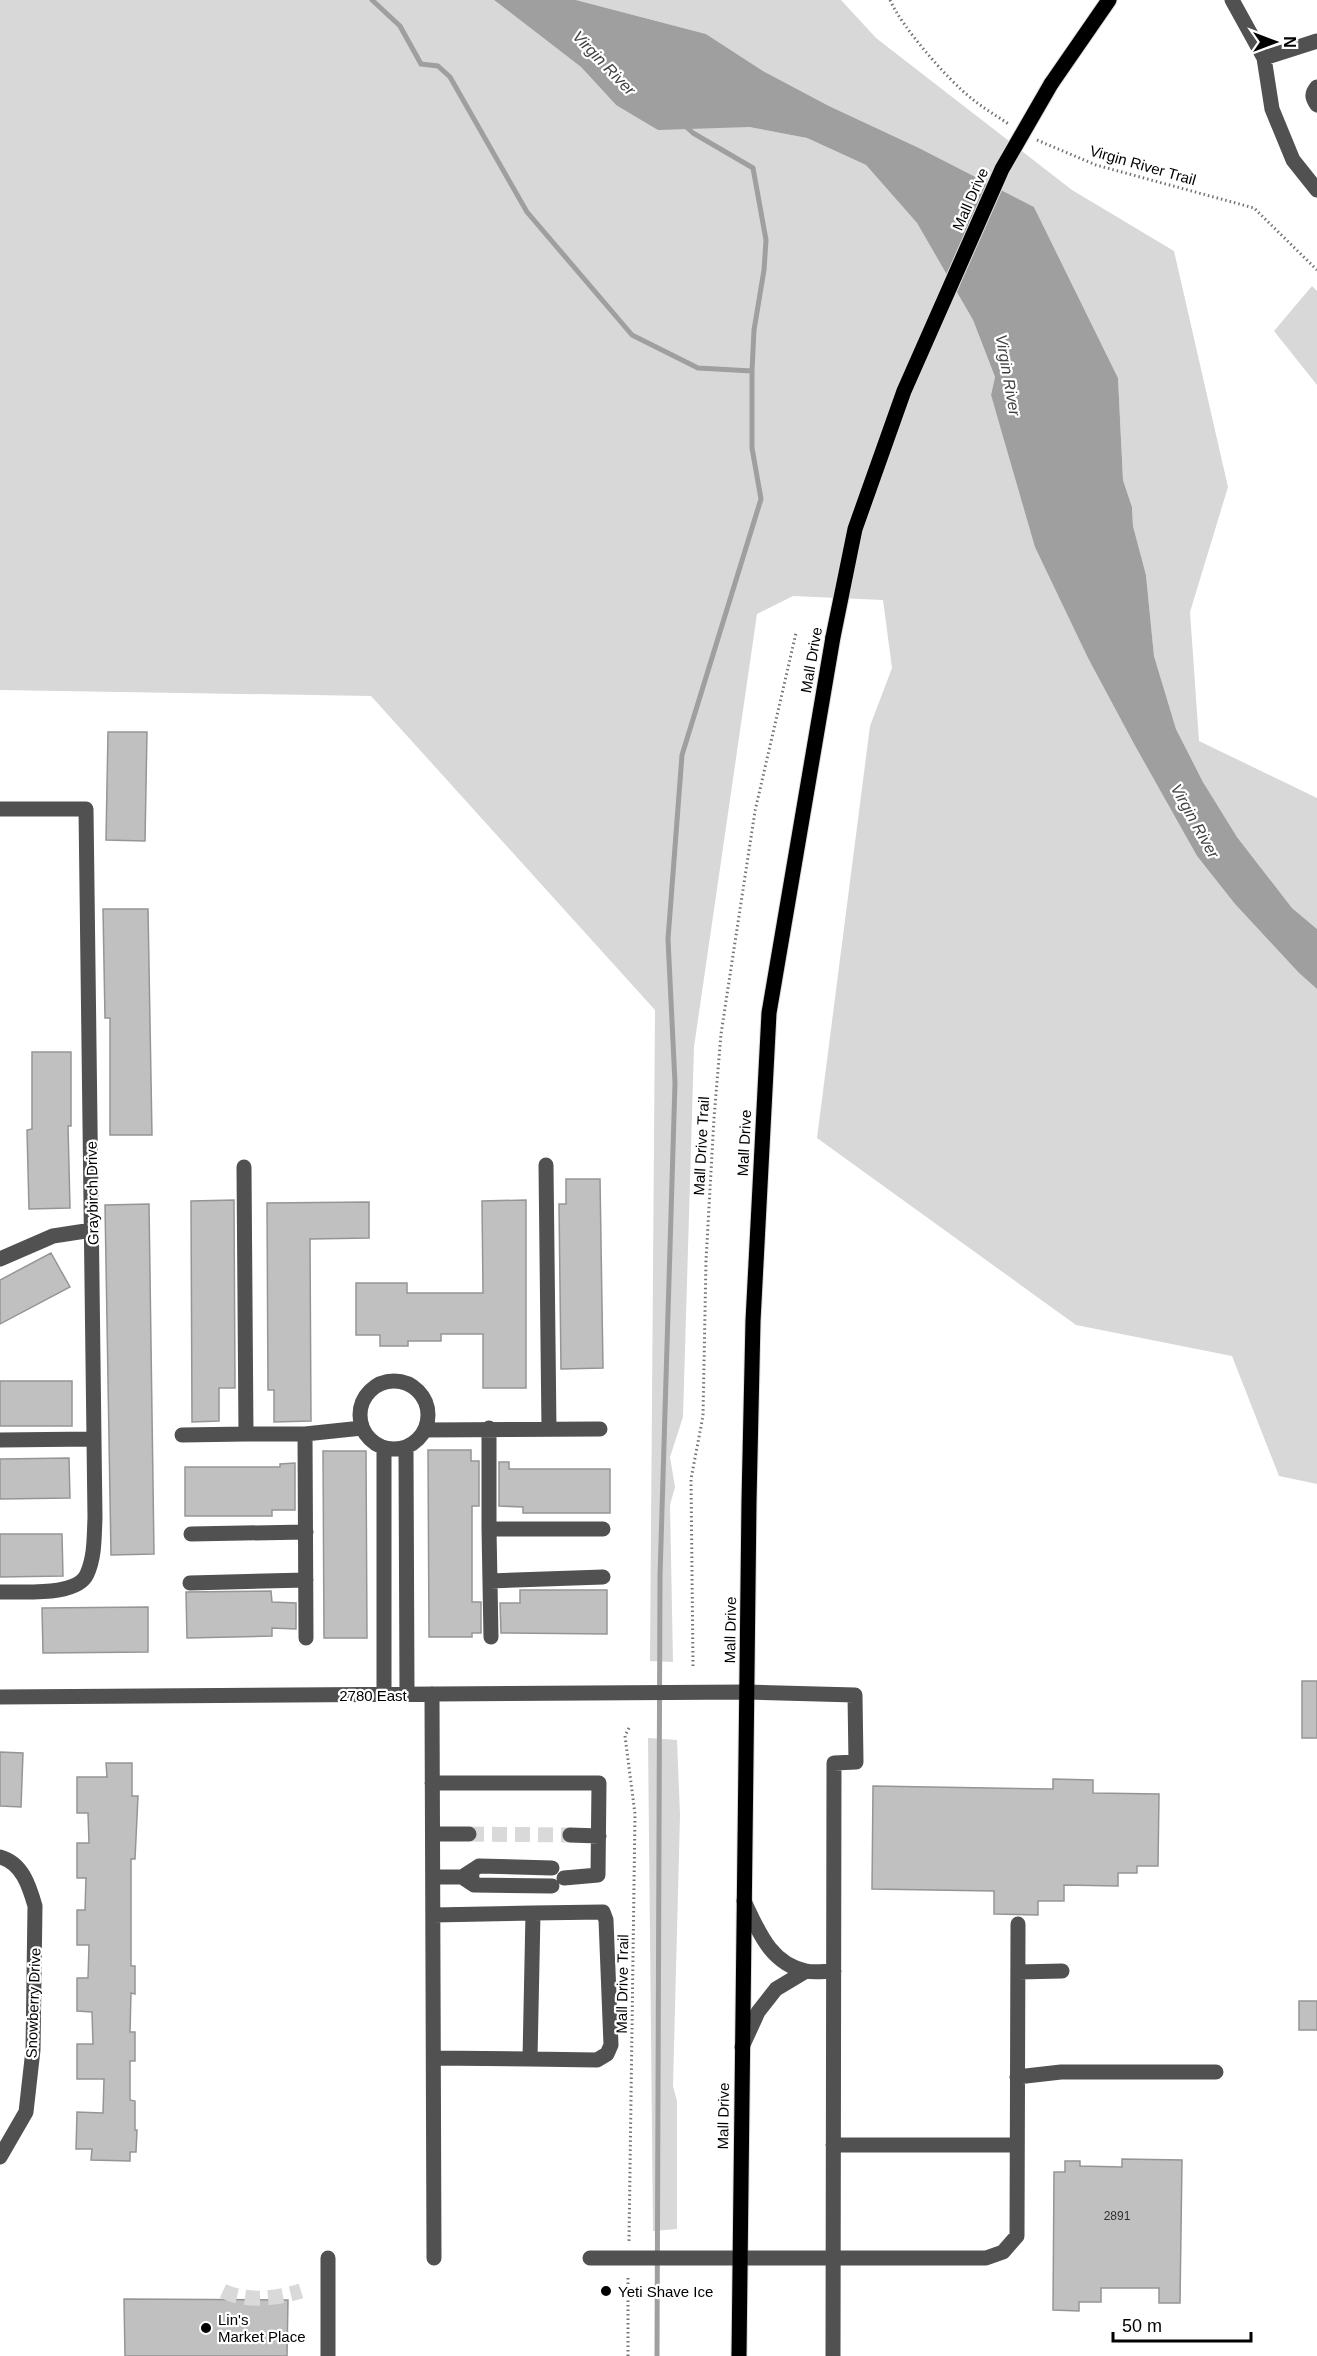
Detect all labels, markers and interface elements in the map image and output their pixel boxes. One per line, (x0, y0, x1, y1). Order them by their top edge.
north arrow (1245, 12, 1305, 72)
water label: Virgin River (569, 27, 639, 99)
text: N (1281, 36, 1298, 48)
street label: Virgin River Trail (1088, 142, 1198, 188)
street label: Mall Drive (949, 165, 991, 233)
water label: Virgin River (992, 333, 1024, 418)
street label: Mall Drive (797, 626, 825, 694)
water label: Virgin River (1168, 781, 1223, 862)
street label: Mall Drive Trail (690, 1096, 712, 1196)
street label: Mall Drive (734, 1109, 754, 1177)
street label: Graybirch Drive (83, 1141, 101, 1245)
street label: Mall Drive (721, 1597, 739, 1663)
street label: 2780 East (339, 1687, 408, 1704)
street label: Mall Drive Trail (613, 1934, 631, 2034)
street label: Snowberry Drive (23, 1947, 43, 2059)
street label: Mall Drive (714, 2083, 732, 2149)
house number: 2891 (1104, 2209, 1131, 2223)
place label: Yeti Shave Ice (618, 2283, 713, 2300)
marker: Yeti Shave Ice (599, 2284, 613, 2298)
scale bar (1113, 2305, 1251, 2343)
place label: Lin's Market Place (218, 2311, 306, 2345)
text: 50 m (1122, 2316, 1162, 2336)
marker: Lin's Market Place (199, 2321, 213, 2335)

